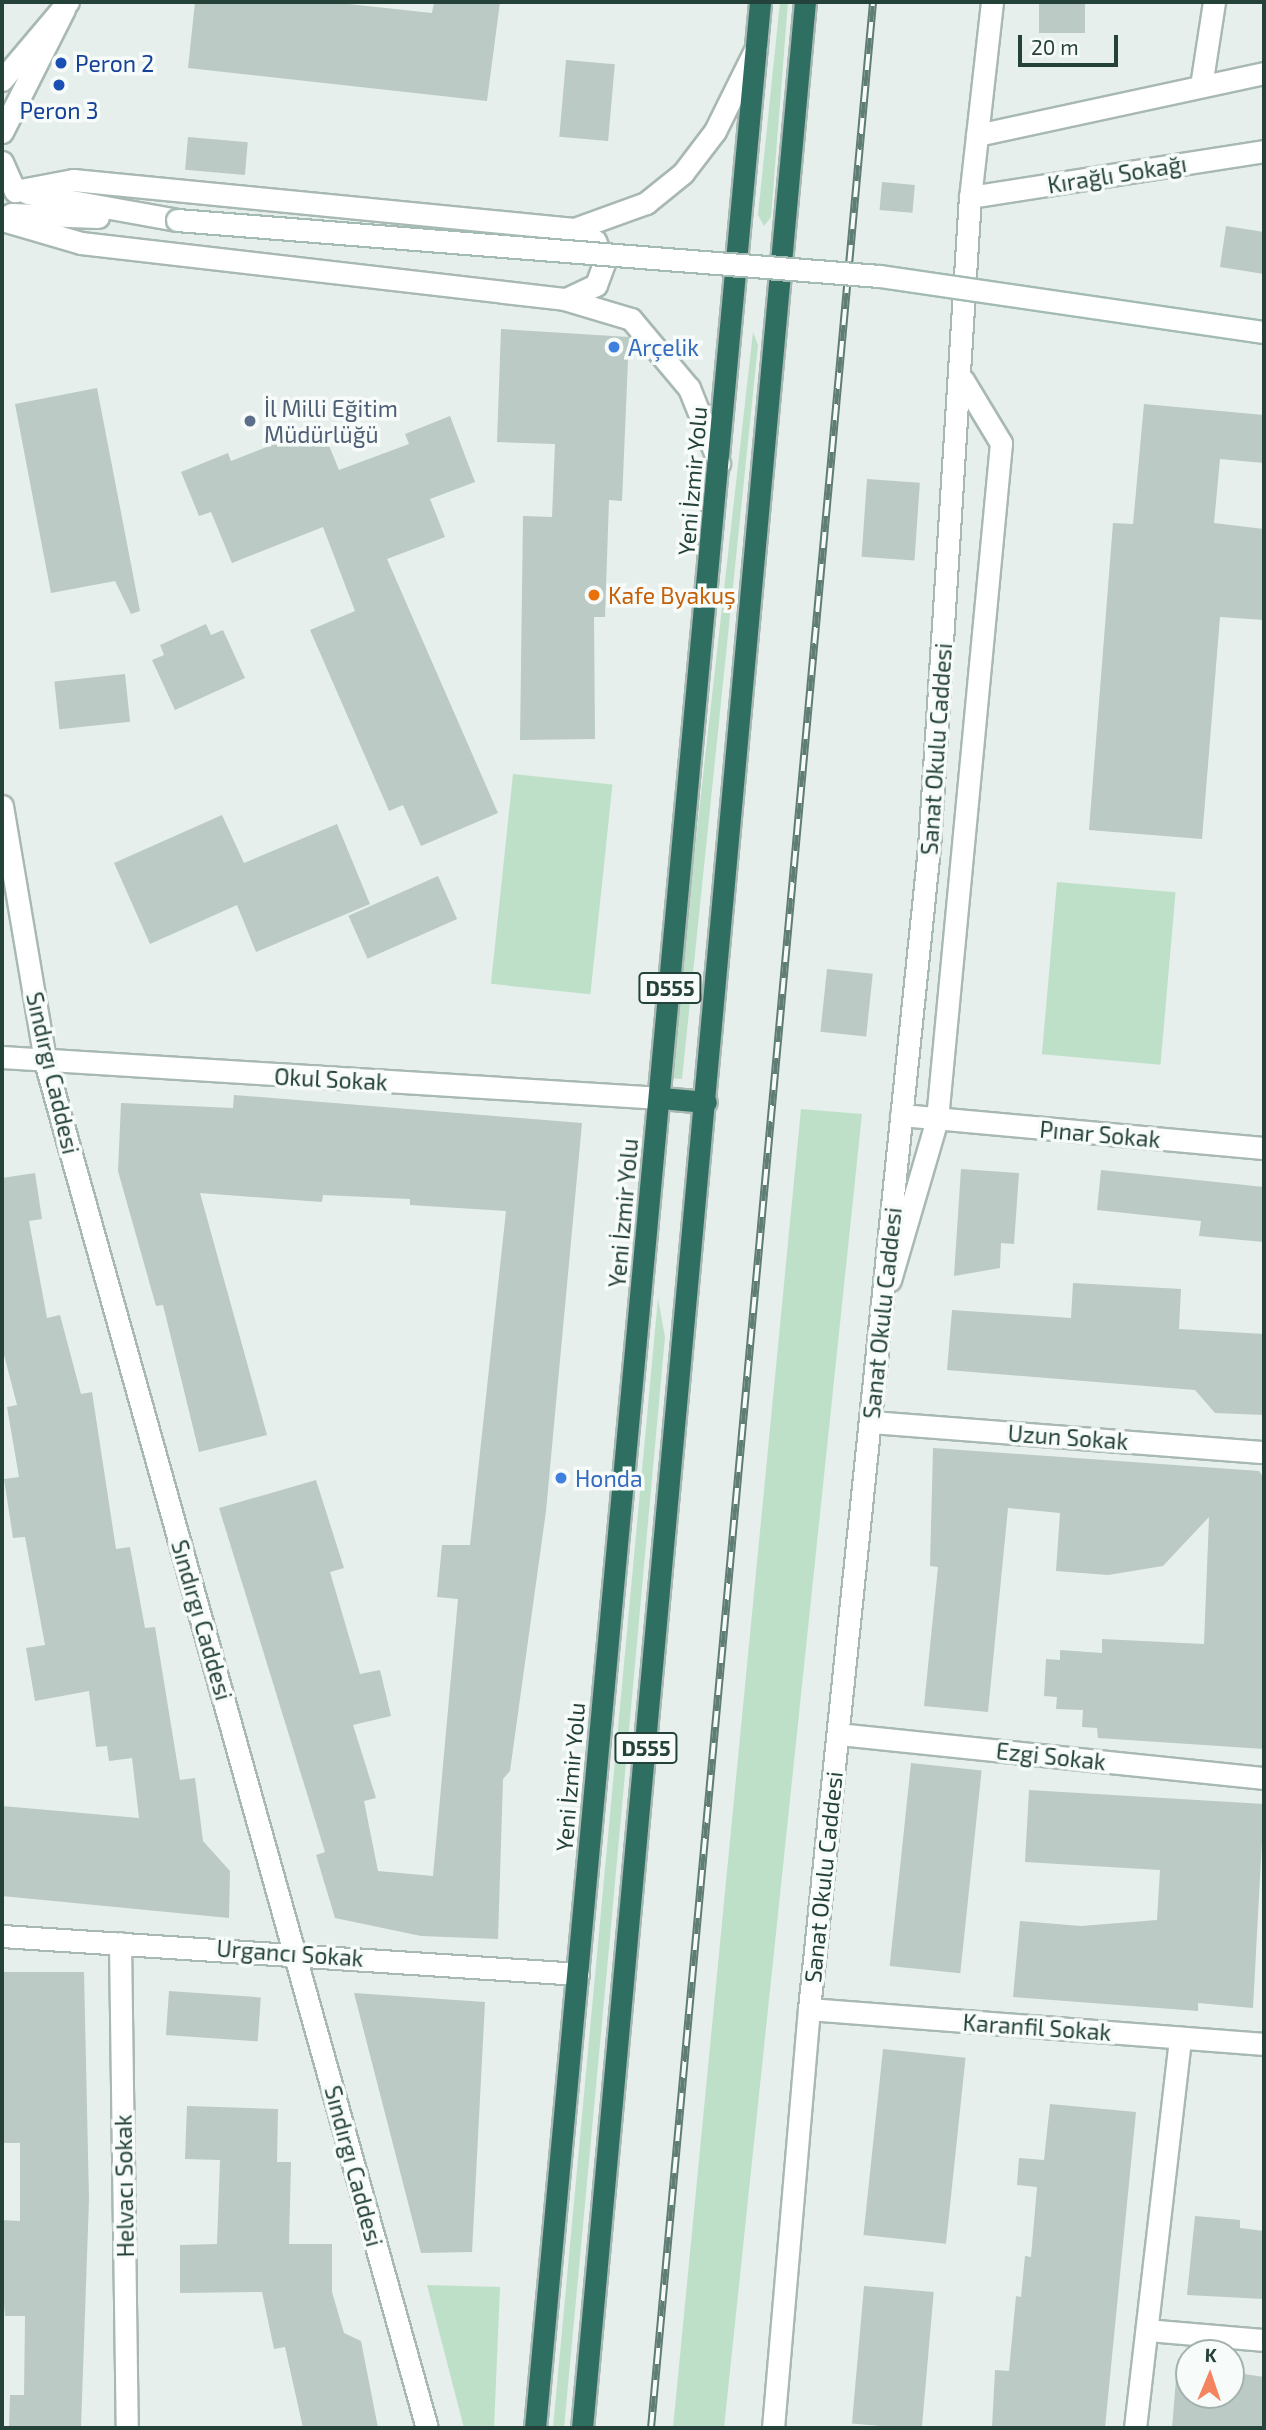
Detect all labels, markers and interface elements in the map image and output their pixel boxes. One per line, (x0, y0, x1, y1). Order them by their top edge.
scale bar (1021, 21, 1121, 65)
text: 20 m (1031, 34, 1079, 59)
place label: Peron 2 (75, 49, 154, 77)
marker: Peron 2 (53, 55, 69, 71)
marker: Peron 3 (51, 77, 67, 93)
place label: Peron 3 (19, 96, 99, 124)
street label: Kırağlı Sokağı (1045, 149, 1189, 199)
place label: Arçelik (628, 333, 699, 361)
marker: Arçelik (606, 339, 622, 355)
place label: İl Milli Eğitim Müdürlüğü (264, 394, 398, 448)
street label: Yeni İzmir Yolu (672, 405, 712, 557)
marker: İl Milli Eğitim Müdürlüğü (242, 413, 258, 429)
place label: Kafe Byakuş (608, 581, 736, 609)
marker: Kafe Byakuş (586, 587, 602, 603)
street label: Sanat Okulu Caddesi (915, 642, 957, 856)
road number: D555 (637, 970, 703, 1006)
street label: Sındırgı Caddesi (21, 989, 85, 1157)
street label: Okul Sokak (273, 1062, 389, 1096)
street label: Pınar Sokak (1038, 1115, 1162, 1153)
street label: Yeni İzmir Yolu (603, 1137, 643, 1289)
street label: Sanat Okulu Caddesi (857, 1206, 907, 1420)
street label: Uzun Sokak (1007, 1419, 1129, 1455)
place label: Honda (575, 1464, 643, 1492)
marker: Honda (553, 1470, 569, 1486)
street label: Sındırgı Caddesi (166, 1537, 238, 1703)
street label: Yeni İzmir Yolu (550, 1701, 590, 1853)
road number: D555 (613, 1730, 679, 1766)
street label: Ezgi Sokak (995, 1737, 1107, 1775)
street label: Sanat Okulu Caddesi (798, 1770, 848, 1984)
street label: Urgancı Sokak (216, 1934, 364, 1972)
street label: Karanfil Sokak (962, 2008, 1112, 2046)
street label: Sındırgı Caddesi (319, 2082, 389, 2250)
street label: Helvacı Sokak (109, 2114, 139, 2258)
north arrow (1175, 2339, 1245, 2409)
text: K (1204, 2343, 1217, 2366)

